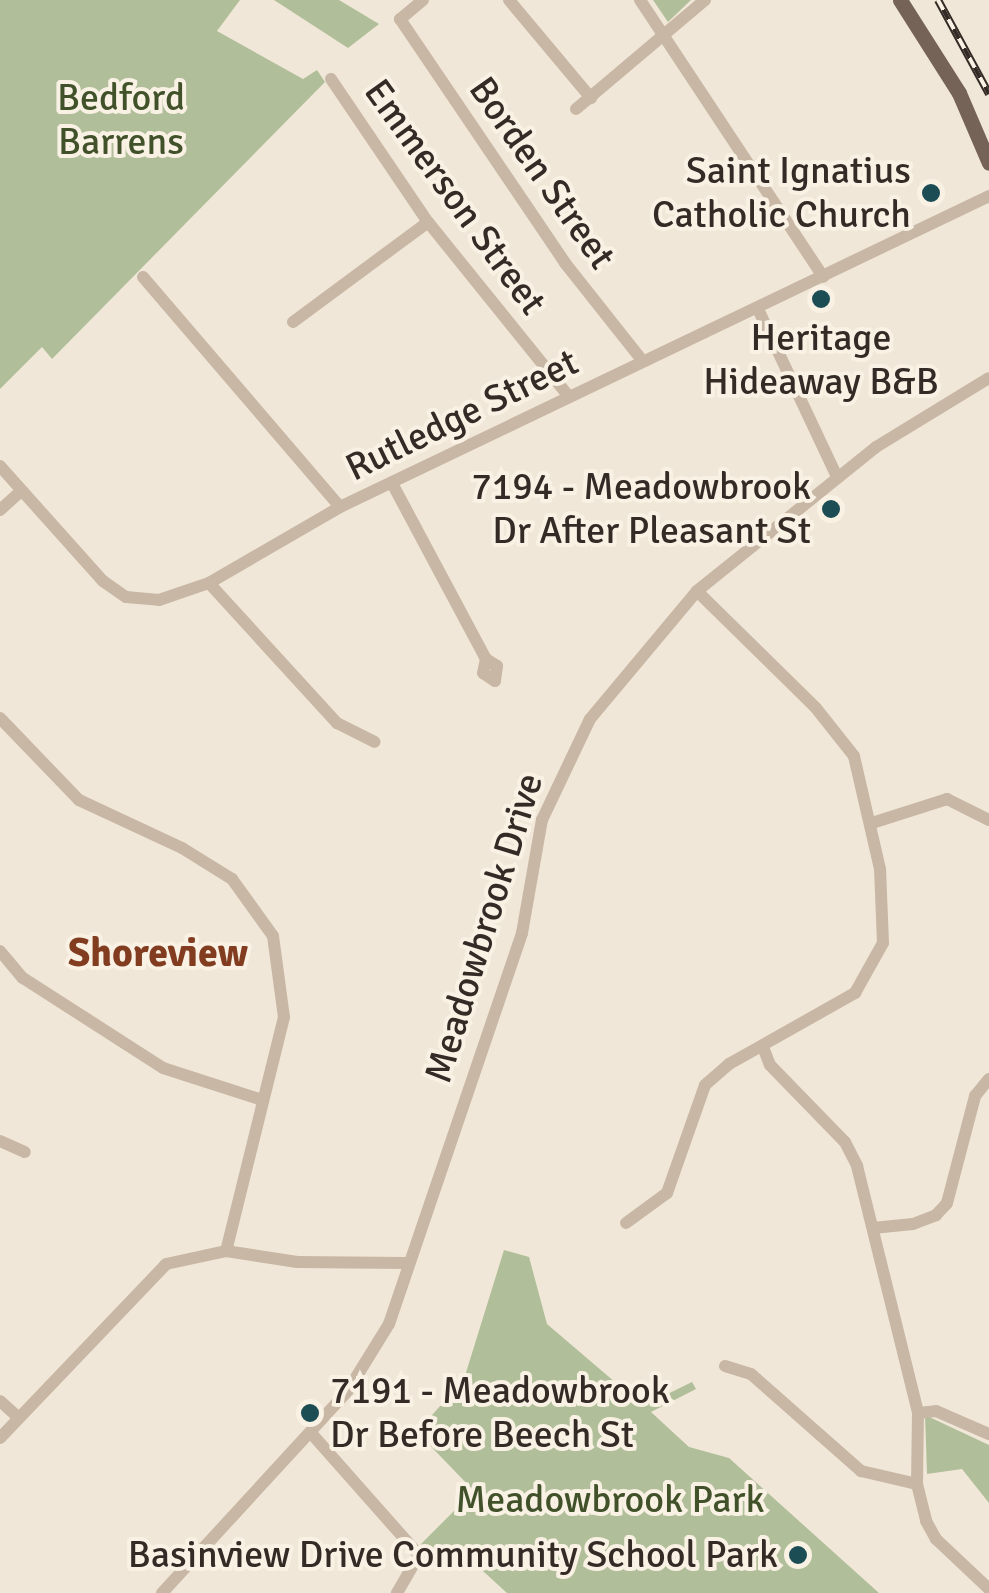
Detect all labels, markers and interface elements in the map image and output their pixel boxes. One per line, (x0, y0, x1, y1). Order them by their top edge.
street label: Borden Street (459, 68, 625, 278)
street label: Emmerson Street (354, 71, 556, 323)
park label: Bedford Barrens (57, 75, 185, 164)
place label: Saint Ignatius Catholic Church (652, 148, 911, 238)
marker: Saint Ignatius Catholic Church (920, 182, 942, 204)
marker: Heritage Hideaway B&B (810, 288, 832, 310)
place label: Heritage Hideaway B&B (703, 315, 939, 404)
street label: Rutledge Street (339, 339, 585, 491)
place label: 7194 - Meadowbrook Dr After Pleasant St (471, 464, 811, 554)
marker: 7194 - Meadowbrook Dr After Pleasant St (820, 498, 842, 520)
street label: Meadowbrook Drive (415, 768, 553, 1088)
district label: Shoreview (68, 929, 248, 977)
place label: 7191 - Meadowbrook Dr Before Beech St (330, 1368, 670, 1458)
marker: 7191 - Meadowbrook Dr Before Beech St (299, 1402, 321, 1424)
park label: Meadowbrook Park (455, 1477, 765, 1523)
place label: Basinview Drive Community School Park (128, 1532, 778, 1578)
marker: Basinview Drive Community School Park (787, 1544, 809, 1566)

